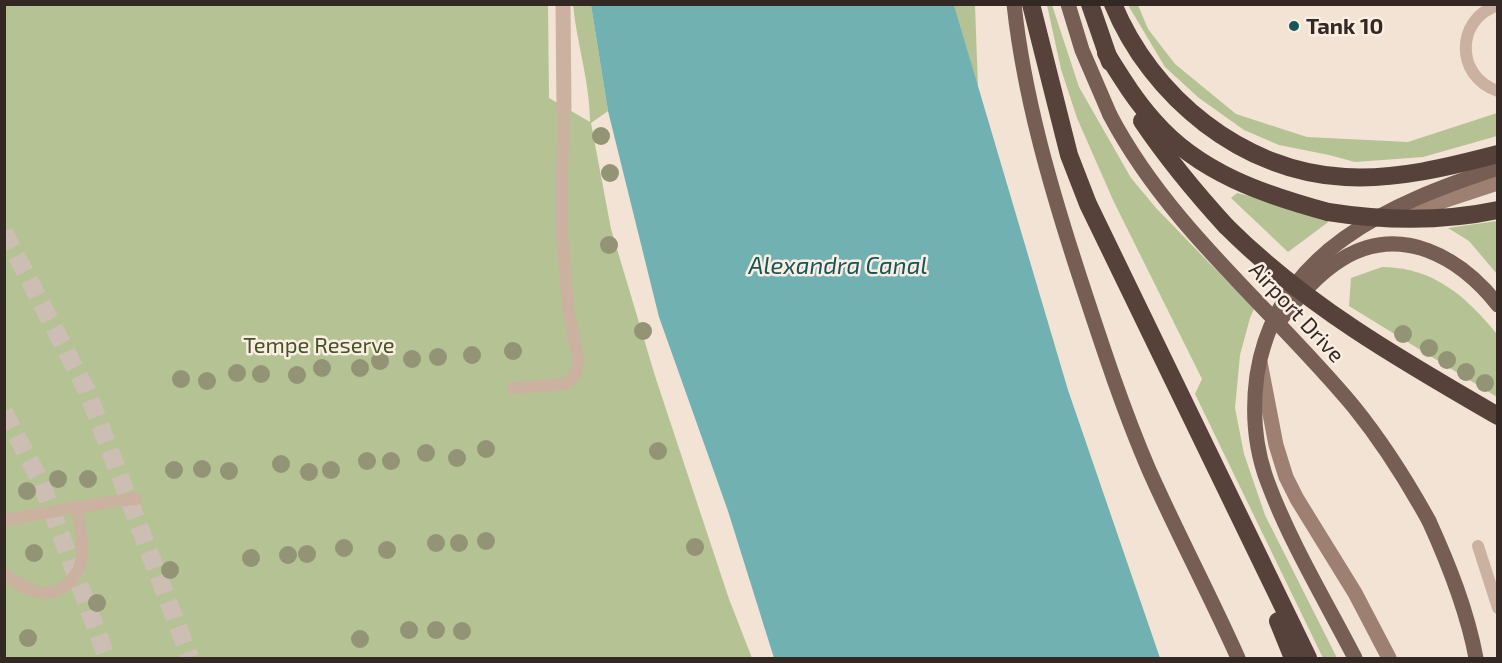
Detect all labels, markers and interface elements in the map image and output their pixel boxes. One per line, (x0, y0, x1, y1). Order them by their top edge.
place label: Tank 10 (1306, 12, 1383, 38)
marker: Tank 10 (1287, 19, 1301, 33)
water label: Alexandra Canal (748, 250, 927, 279)
street label: Airport Drive (1245, 256, 1351, 367)
park label: Tempe Reserve (243, 331, 395, 357)

